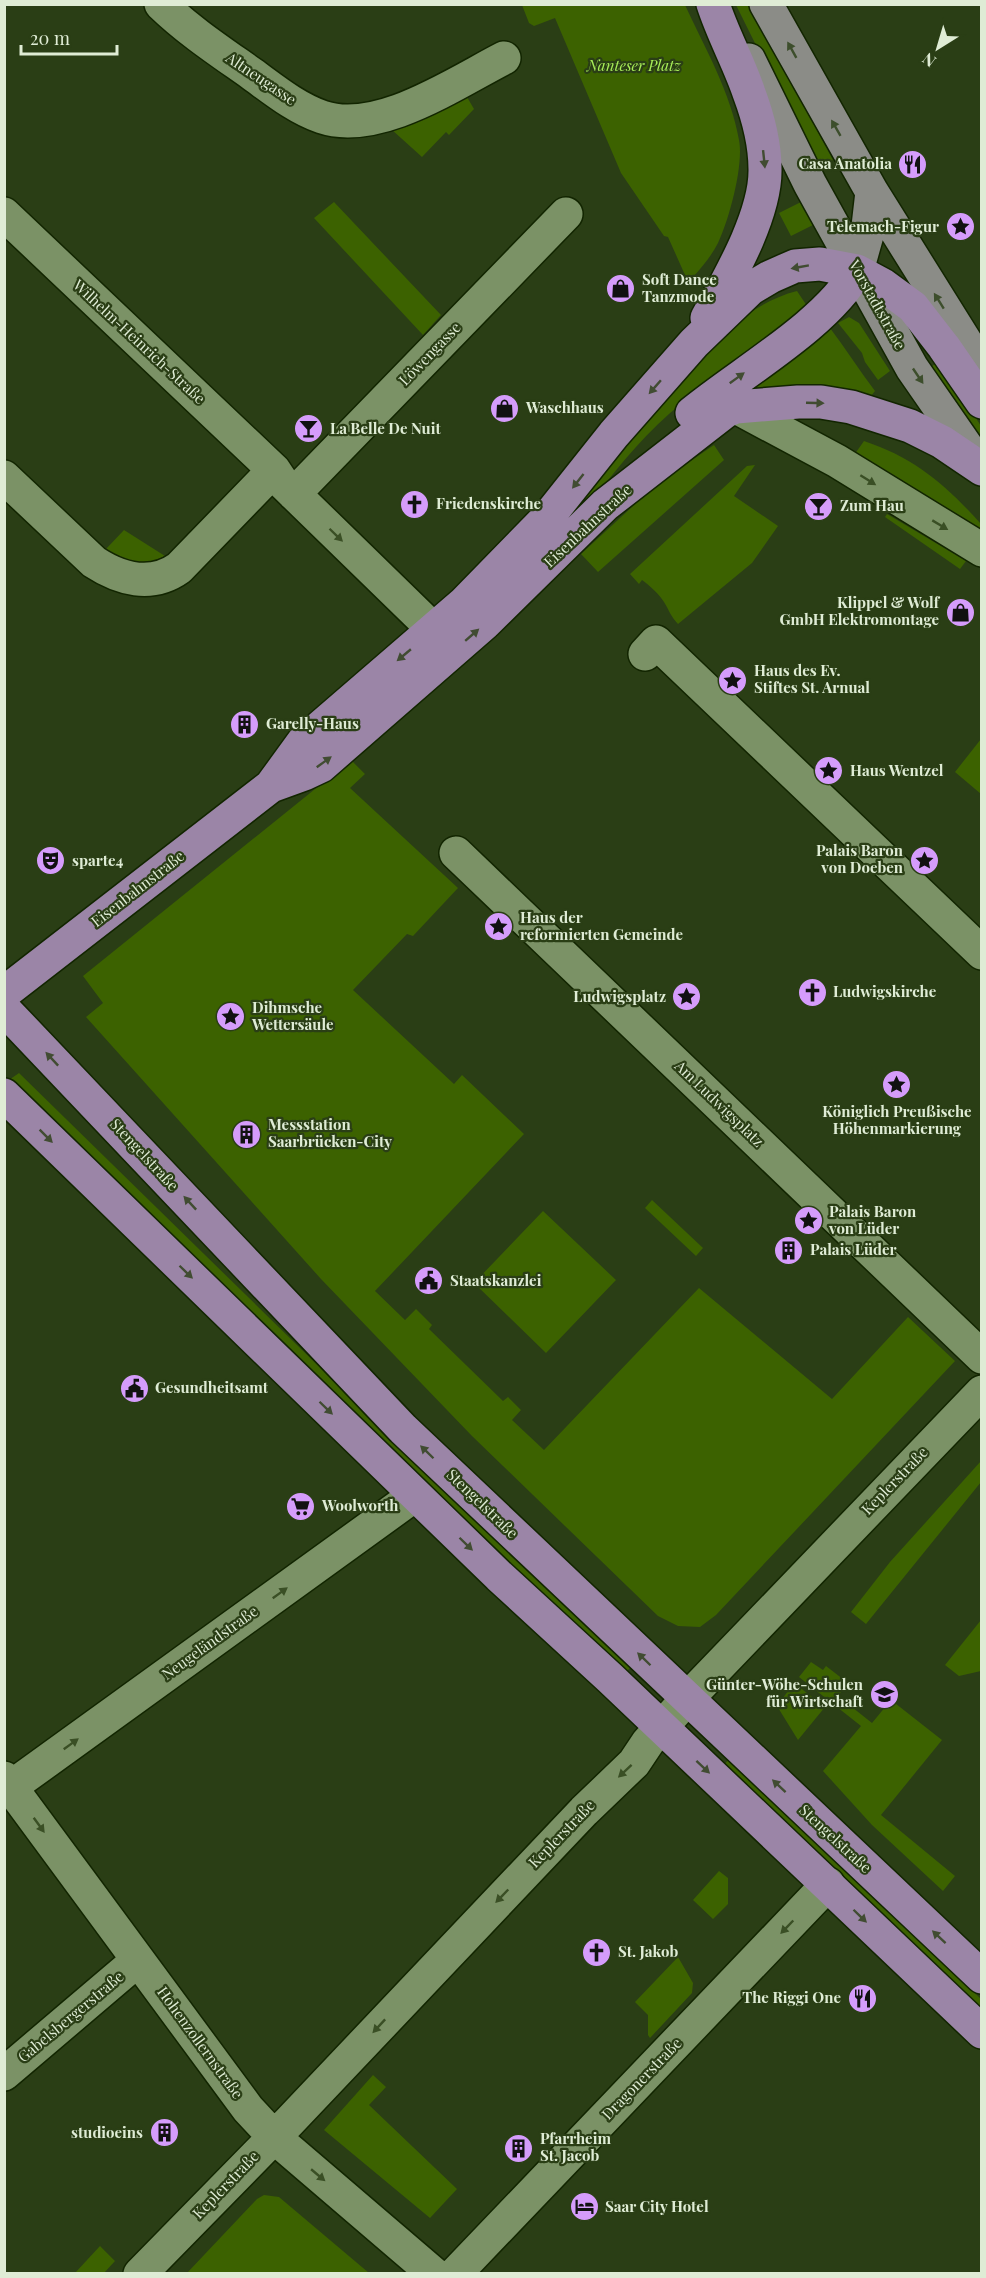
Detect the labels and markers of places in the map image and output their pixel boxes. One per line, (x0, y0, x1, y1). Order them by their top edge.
restaurant icon: Casa Anatolia (897, 148, 929, 180)
place label: Casa Anatolia (798, 153, 892, 173)
place icon: Telemach-Figur (944, 211, 976, 243)
place label: Telemach-Figur (827, 216, 939, 236)
place label: Soft Dance Tanzmode (642, 269, 717, 306)
shop icon: Soft Dance Tanzmode (605, 273, 637, 305)
shop icon: Waschhaus (489, 392, 521, 424)
place label: Waschhaus (525, 397, 604, 417)
bar icon: La Belle De Nuit (293, 413, 325, 445)
place label: La Belle De Nuit (330, 418, 441, 438)
church icon: Friedenskirche (399, 488, 431, 520)
bar icon: Zum Hau (803, 490, 835, 522)
place label: Friedenskirche (436, 493, 542, 513)
place label: Zum Hau (840, 495, 904, 515)
place label: Klippel & Wolf GmbH Elektromontage (780, 592, 941, 629)
shop icon: Klippel & Wolf GmbH Elektromontage (944, 596, 976, 628)
place label: Haus des Ev. Stiftes St. Arnual (754, 660, 870, 697)
place icon: Haus des Ev. Stiftes St. Arnual (717, 664, 749, 696)
building icon: Garelly-Haus (229, 708, 261, 740)
place label: Garelly-Haus (266, 713, 359, 733)
place icon: Haus Wentzel (813, 755, 845, 787)
place label: Haus Wentzel (850, 760, 944, 780)
place label: Palais Baron von Doeben (816, 840, 904, 877)
place icon: Palais Baron von Doeben (908, 844, 940, 876)
theatre icon: sparte4 (35, 845, 67, 877)
place label: sparte4 (72, 850, 123, 870)
place label: Haus der reformierten Gemeinde (520, 907, 684, 944)
place icon: Haus der reformierten Gemeinde (483, 911, 515, 943)
church icon: Ludwigskirche (796, 976, 828, 1008)
place icon: Ludwigsplatz (671, 981, 703, 1013)
place label: Ludwigskirche (833, 981, 937, 1001)
place label: Ludwigsplatz (573, 986, 666, 1006)
place label: Dihmsche Wettersäule (251, 997, 334, 1034)
place icon: Dihmsche Wettersäule (215, 1001, 247, 1033)
place icon: Königlich Preußische Höhenmarkierung (881, 1069, 913, 1101)
place label: Königlich Preußische Höhenmarkierung (822, 1101, 972, 1138)
place label: Messstation Saarbrücken-City (268, 1114, 392, 1151)
building icon: Messstation Saarbrücken-City (231, 1118, 263, 1150)
place label: Palais Baron von Lüder (828, 1201, 917, 1238)
place icon: Palais Baron von Lüder (792, 1205, 824, 1237)
building icon: Palais Lüder (773, 1234, 805, 1266)
place label: Palais Lüder (810, 1239, 897, 1259)
public building icon: Staatskanzlei (413, 1265, 445, 1297)
place label: Staatskanzlei (450, 1270, 542, 1290)
public building icon: Gesundheitsamt (118, 1372, 150, 1404)
place label: Gesundheitsamt (155, 1377, 269, 1397)
supermarket icon: Woolworth (285, 1490, 317, 1522)
place label: Woolworth (321, 1495, 398, 1515)
place label: Günter-Wöhe-Schulen für Wirtschaft (706, 1674, 864, 1711)
school or university icon: Günter-Wöhe-Schulen für Wirtschaft (868, 1678, 900, 1710)
church icon: St. Jakob (581, 1936, 613, 1968)
place label: St. Jakob (618, 1941, 678, 1961)
restaurant icon: The Riggi One (846, 1982, 878, 2014)
place label: The Riggi One (742, 1987, 841, 2007)
building icon: studioeins (148, 2117, 180, 2149)
place label: studioeins (71, 2122, 143, 2142)
place label: Pfarrheim St. Jacob (540, 2128, 611, 2165)
building icon: Pfarrheim St. Jacob (503, 2132, 535, 2164)
hotel icon: Saar City Hotel (568, 2191, 600, 2223)
place label: Saar City Hotel (605, 2196, 709, 2216)

